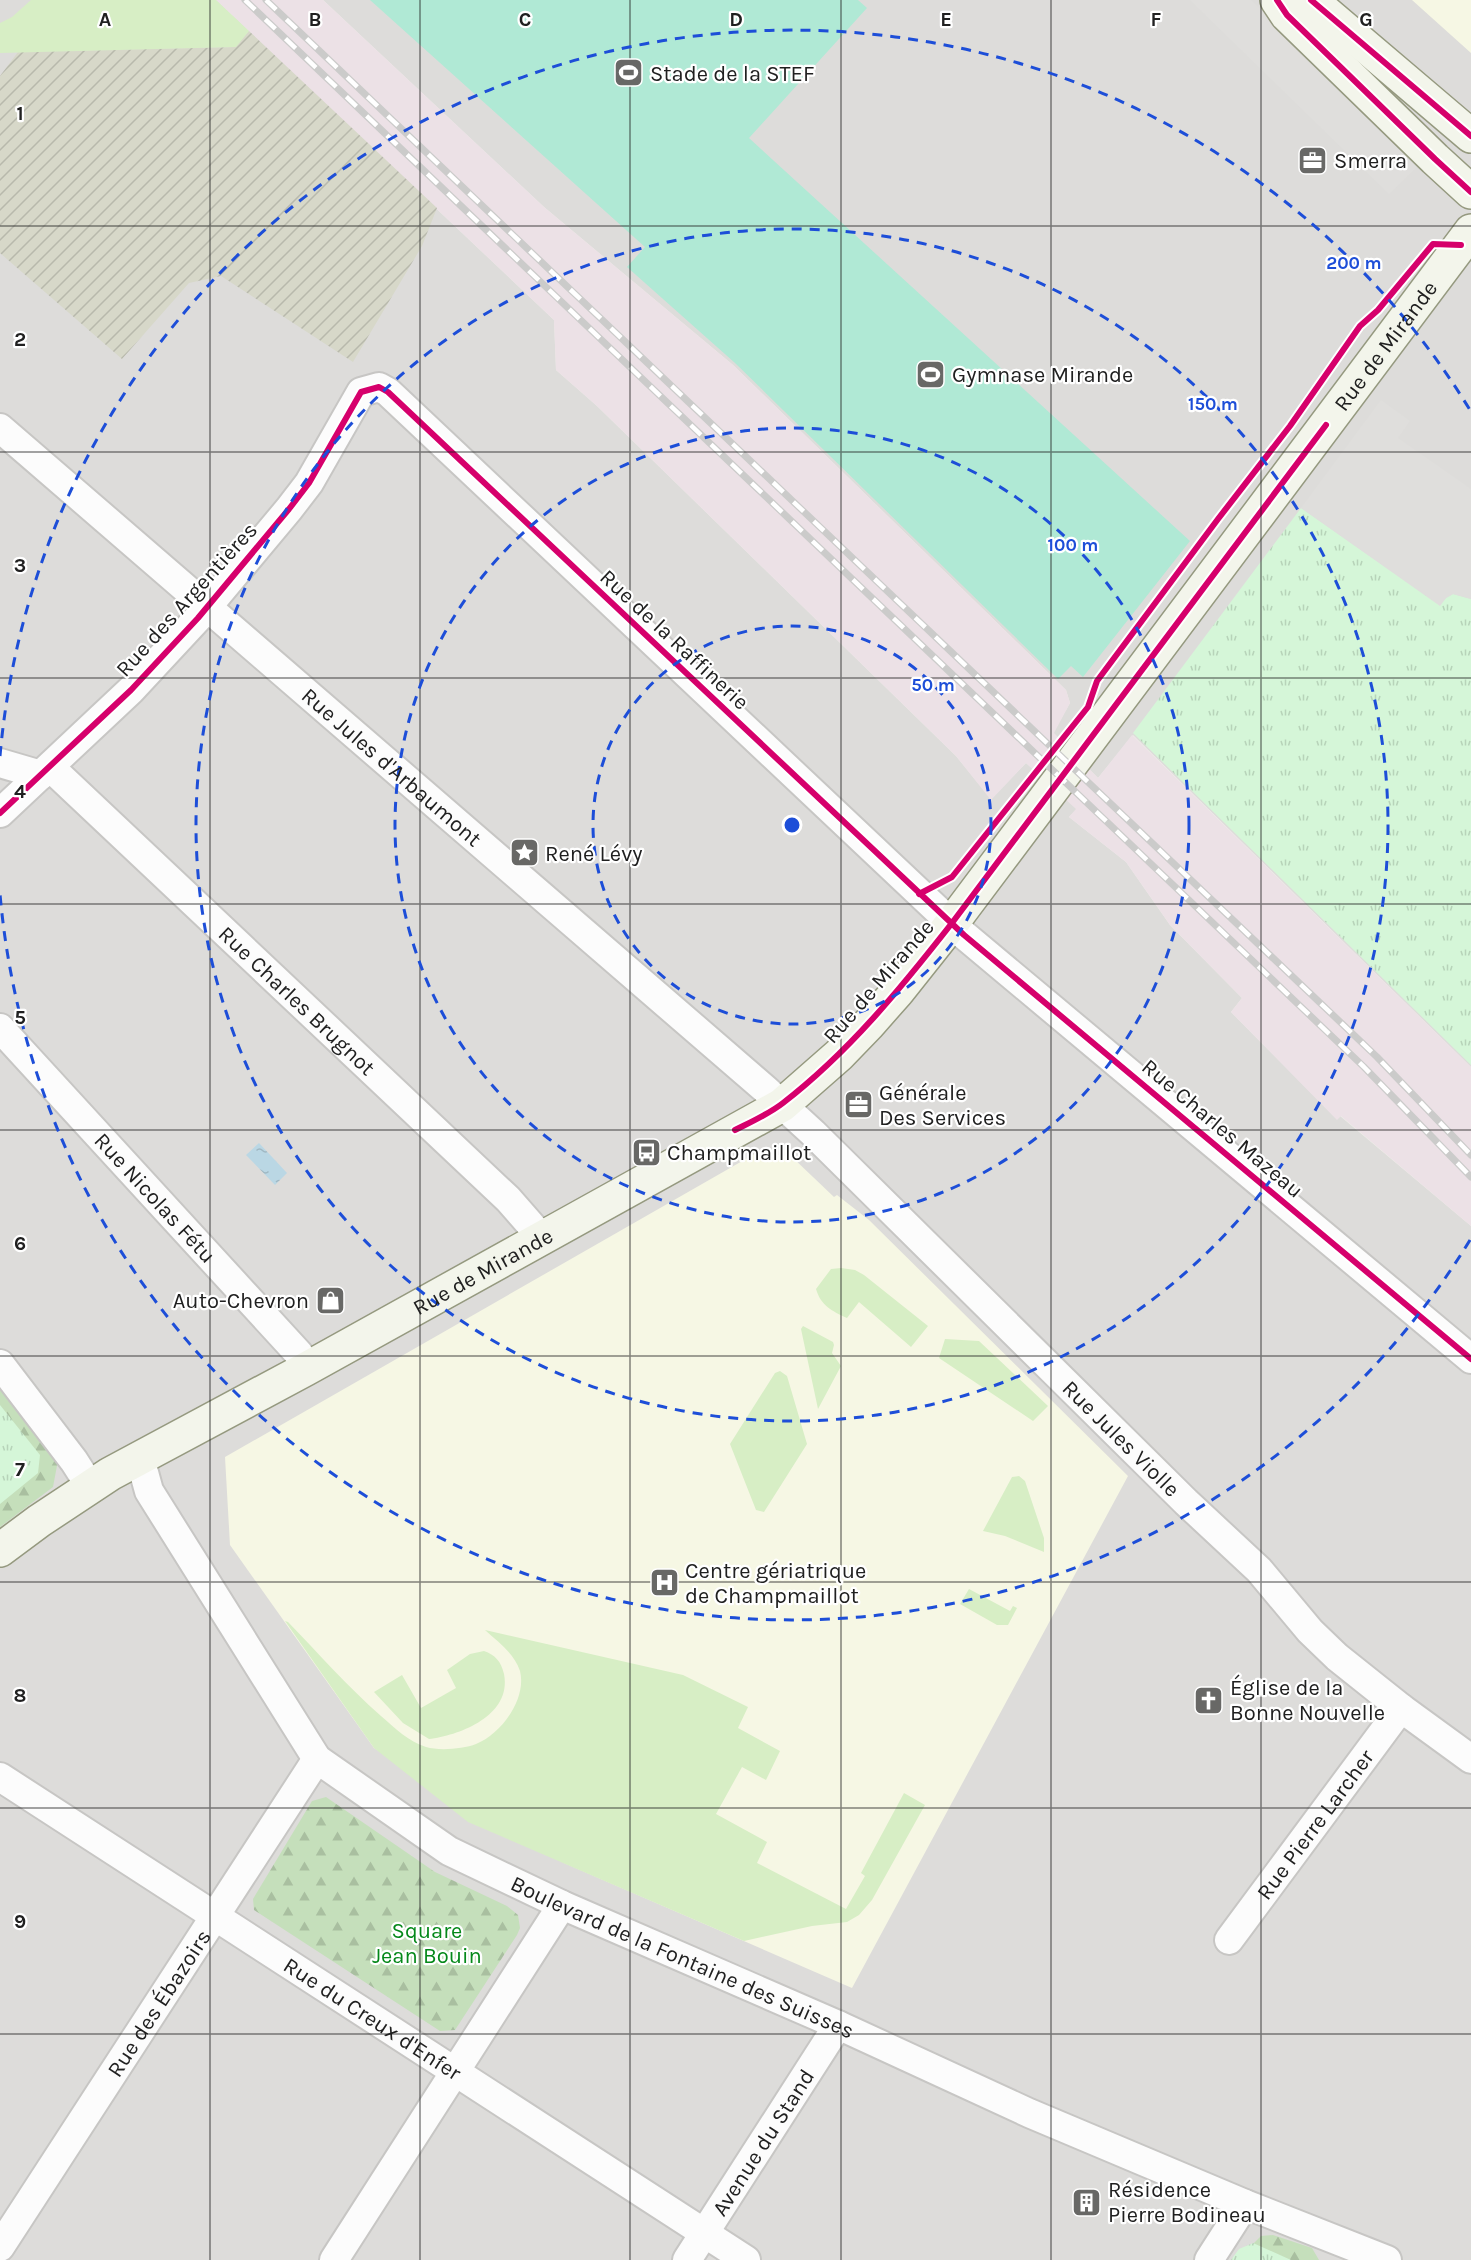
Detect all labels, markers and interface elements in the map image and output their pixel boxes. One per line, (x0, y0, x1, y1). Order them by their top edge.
text: A (99, 8, 112, 31)
text: B (309, 8, 321, 31)
text: C (519, 8, 531, 31)
text: D (729, 8, 743, 31)
text: E (940, 8, 952, 31)
text: F (1151, 8, 1162, 31)
text: G (1359, 8, 1373, 31)
sports icon: Stade de la STEF (613, 57, 645, 89)
place label: Stade de la STEF (650, 61, 815, 87)
text: 1 (16, 102, 24, 125)
office icon: Smerra (1297, 144, 1329, 176)
place label: Smerra (1334, 148, 1407, 174)
text: 200 m (1326, 252, 1382, 274)
street label: Rue de Mirande (1329, 276, 1443, 416)
text: 2 (14, 328, 26, 351)
sports icon: Gymnase Mirande (915, 358, 947, 390)
place label: Gymnase Mirande (952, 362, 1133, 388)
text: 150 m (1188, 393, 1238, 415)
street label: Rue des Argentières (111, 517, 263, 682)
text: 100 m (1048, 534, 1098, 556)
text: 3 (14, 554, 26, 577)
street label: Rue de la Raffinerie (595, 564, 754, 715)
text: 50 m (911, 674, 955, 696)
street label: Rue Jules d'Arbaumont (296, 683, 487, 852)
text: 4 (14, 780, 26, 803)
centre of rings (782, 815, 802, 835)
place icon: René Lévy (508, 837, 540, 869)
place label: René Lévy (545, 841, 642, 867)
street label: Rue de Mirande (818, 914, 940, 1049)
street label: Rue Charles Brugnot (213, 921, 380, 1081)
text: 5 (14, 1006, 26, 1029)
street label: Rue Charles Mazeau (1137, 1054, 1308, 1204)
place label: Générale Des Services (879, 1080, 1006, 1131)
office icon: Générale Des Services (842, 1089, 874, 1121)
street label: Rue Nicolas Fétu (89, 1128, 221, 1269)
bus stop icon: Champmaillot (630, 1136, 662, 1168)
place label: Champmaillot (667, 1140, 811, 1166)
street label: Rue de Mirande (409, 1223, 558, 1321)
text: 6 (14, 1232, 26, 1255)
shop icon: Auto-Chevron (314, 1284, 346, 1316)
place label: Auto-Chevron (173, 1288, 309, 1314)
street label: Rue Jules Violle (1057, 1375, 1185, 1502)
text: 7 (15, 1458, 25, 1481)
place label: Centre gériatrique de Champmaillot (685, 1558, 866, 1609)
hospital icon: Centre gériatrique de Champmaillot (648, 1567, 680, 1599)
place label: Église de la Bonne Nouvelle (1230, 1674, 1385, 1726)
text: 8 (14, 1684, 26, 1707)
church icon: Église de la Bonne Nouvelle (1193, 1684, 1225, 1716)
street label: Rue Pierre Larcher (1251, 1745, 1380, 1905)
street label: Boulevard de la Fontaine des Suisses (506, 1871, 858, 2045)
text: 9 (14, 1910, 26, 1933)
park label: Square Jean Bouin (372, 1918, 482, 1969)
street label: Rue des Ébazoirs (102, 1925, 217, 2082)
street label: Rue du Creux d'Enfer (279, 1952, 466, 2086)
street label: Avenue du Stand (707, 2064, 820, 2221)
place label: Résidence Pierre Bodineau (1108, 2177, 1266, 2228)
building icon: Résidence Pierre Bodineau (1071, 2186, 1103, 2218)

